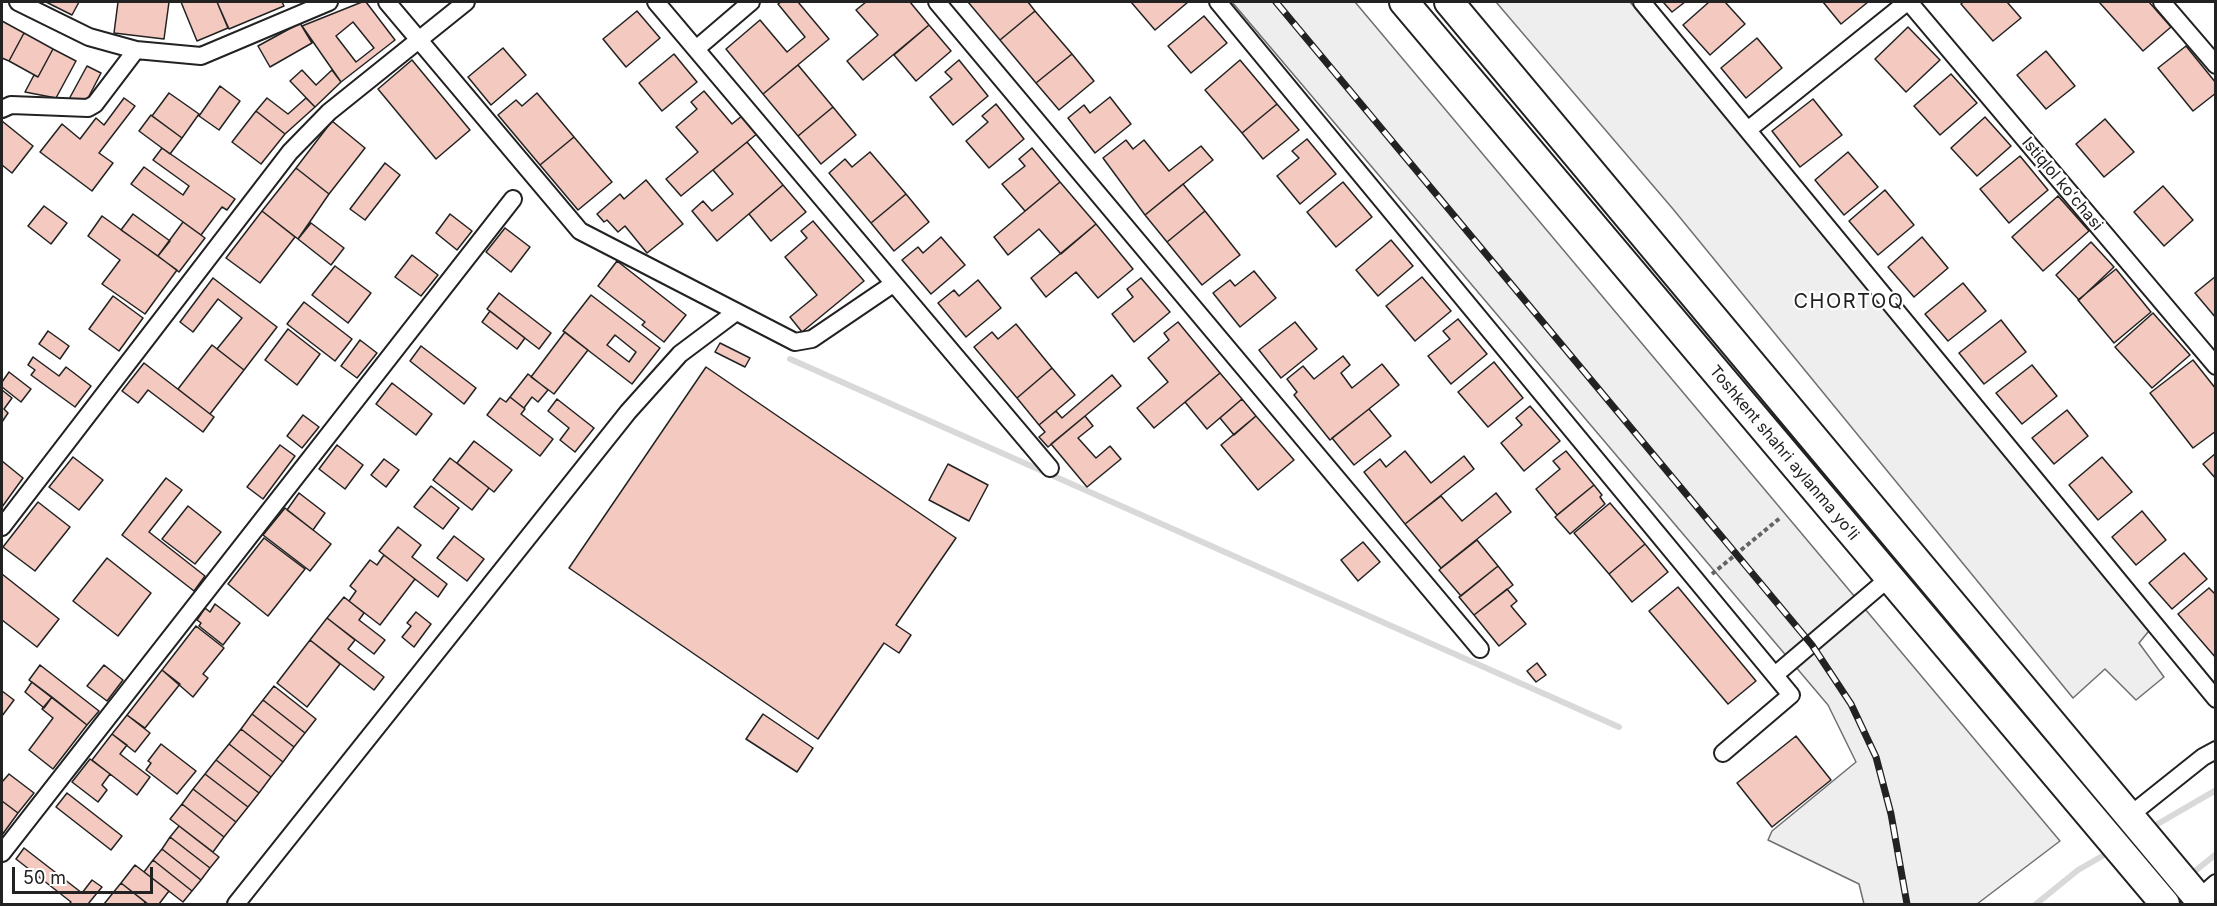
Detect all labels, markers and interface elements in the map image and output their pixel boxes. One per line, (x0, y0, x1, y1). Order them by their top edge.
street label: Istiqlol koʻchasi (2017, 134, 2107, 234)
district label: CHORTOQ (1793, 290, 1905, 314)
street label: Toshkent shahri aylanma yoʻli (1705, 362, 1863, 544)
scale bar (15, 855, 156, 893)
text: 50 m (23, 867, 66, 888)

